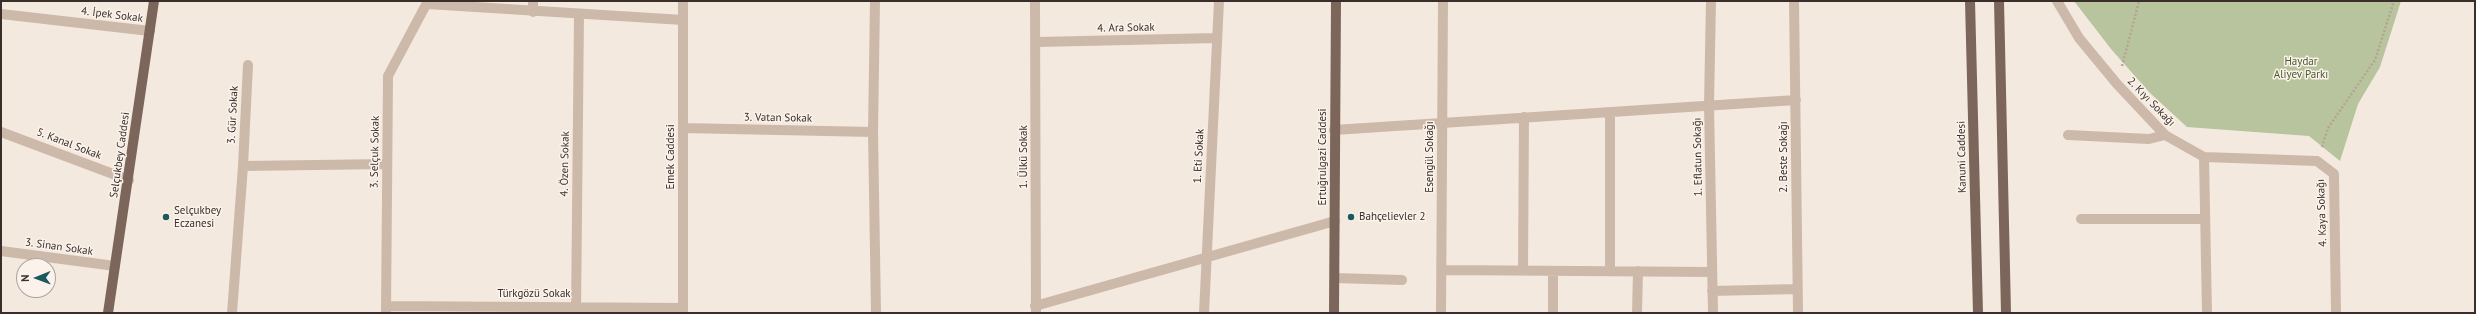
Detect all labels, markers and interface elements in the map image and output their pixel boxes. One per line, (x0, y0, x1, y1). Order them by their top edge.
street label: 4. İpek Sokak (80, 5, 144, 25)
street label: 4. Ara Sokak (1097, 21, 1155, 35)
park label: Haydar Aliyev Parkı (2274, 55, 2328, 81)
street label: 2. Kıyı Sokağı (2124, 75, 2178, 129)
street label: 3. Gür Sokak (225, 86, 241, 144)
street label: Ertuğrulgazi Caddesi (1316, 108, 1330, 206)
street label: Selçukbey Caddesi (107, 111, 133, 199)
street label: 3. Vatan Sokak (744, 111, 812, 125)
street label: 3. Selçuk Sokak (368, 116, 382, 188)
street label: 1. Eflatun Sokağı (1691, 117, 1705, 197)
street label: Esengül Sokağı (1423, 121, 1437, 193)
street label: 2. Beste Sokağı (1777, 121, 1791, 193)
street label: Kanuni Caddesi (1955, 121, 1969, 193)
street label: Emek Caddesi (664, 124, 678, 190)
street label: 1. Ülkü Sokak (1017, 125, 1031, 189)
street label: 5. Kanal Sokak (35, 126, 103, 162)
street label: 1. Eti Sokak (1191, 128, 1207, 184)
street label: 4. Özen Sokak (558, 131, 572, 197)
street label: 4. Kaya Sokağı (2314, 179, 2330, 247)
place label: Selçukbey Eczanesi (174, 204, 221, 230)
place label: Bahçelievler 2 (1359, 210, 1425, 224)
marker: Selçukbey Eczanesi (161, 212, 171, 222)
marker: Bahçelievler 2 (1346, 212, 1356, 222)
street label: 3. Sinan Sokak (24, 236, 94, 258)
north arrow (16, 258, 56, 298)
text: N (18, 274, 32, 282)
street label: Türkgözü Sokak (497, 287, 571, 301)

